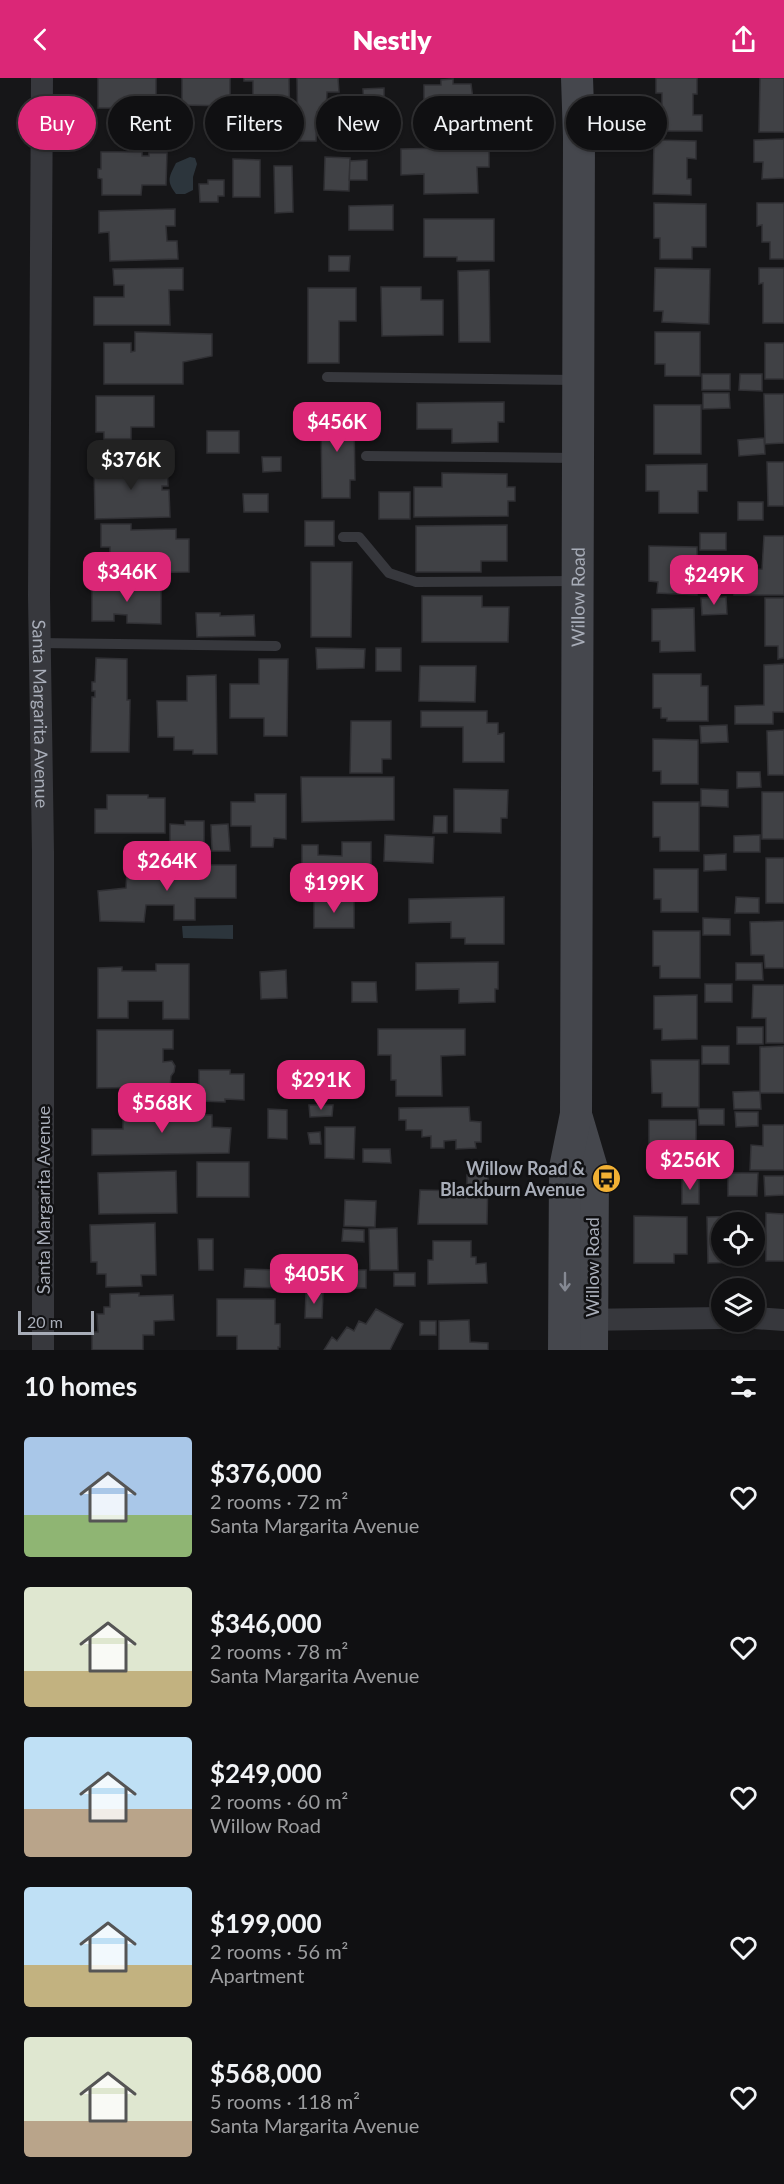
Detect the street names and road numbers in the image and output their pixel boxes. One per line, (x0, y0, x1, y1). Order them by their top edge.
street label: Willow Road (566, 547, 589, 647)
street label: Santa Margarita Avenue (28, 620, 53, 808)
street label: Santa Margarita Avenue (32, 1106, 54, 1294)
street label: Willow Road (581, 1217, 603, 1317)

